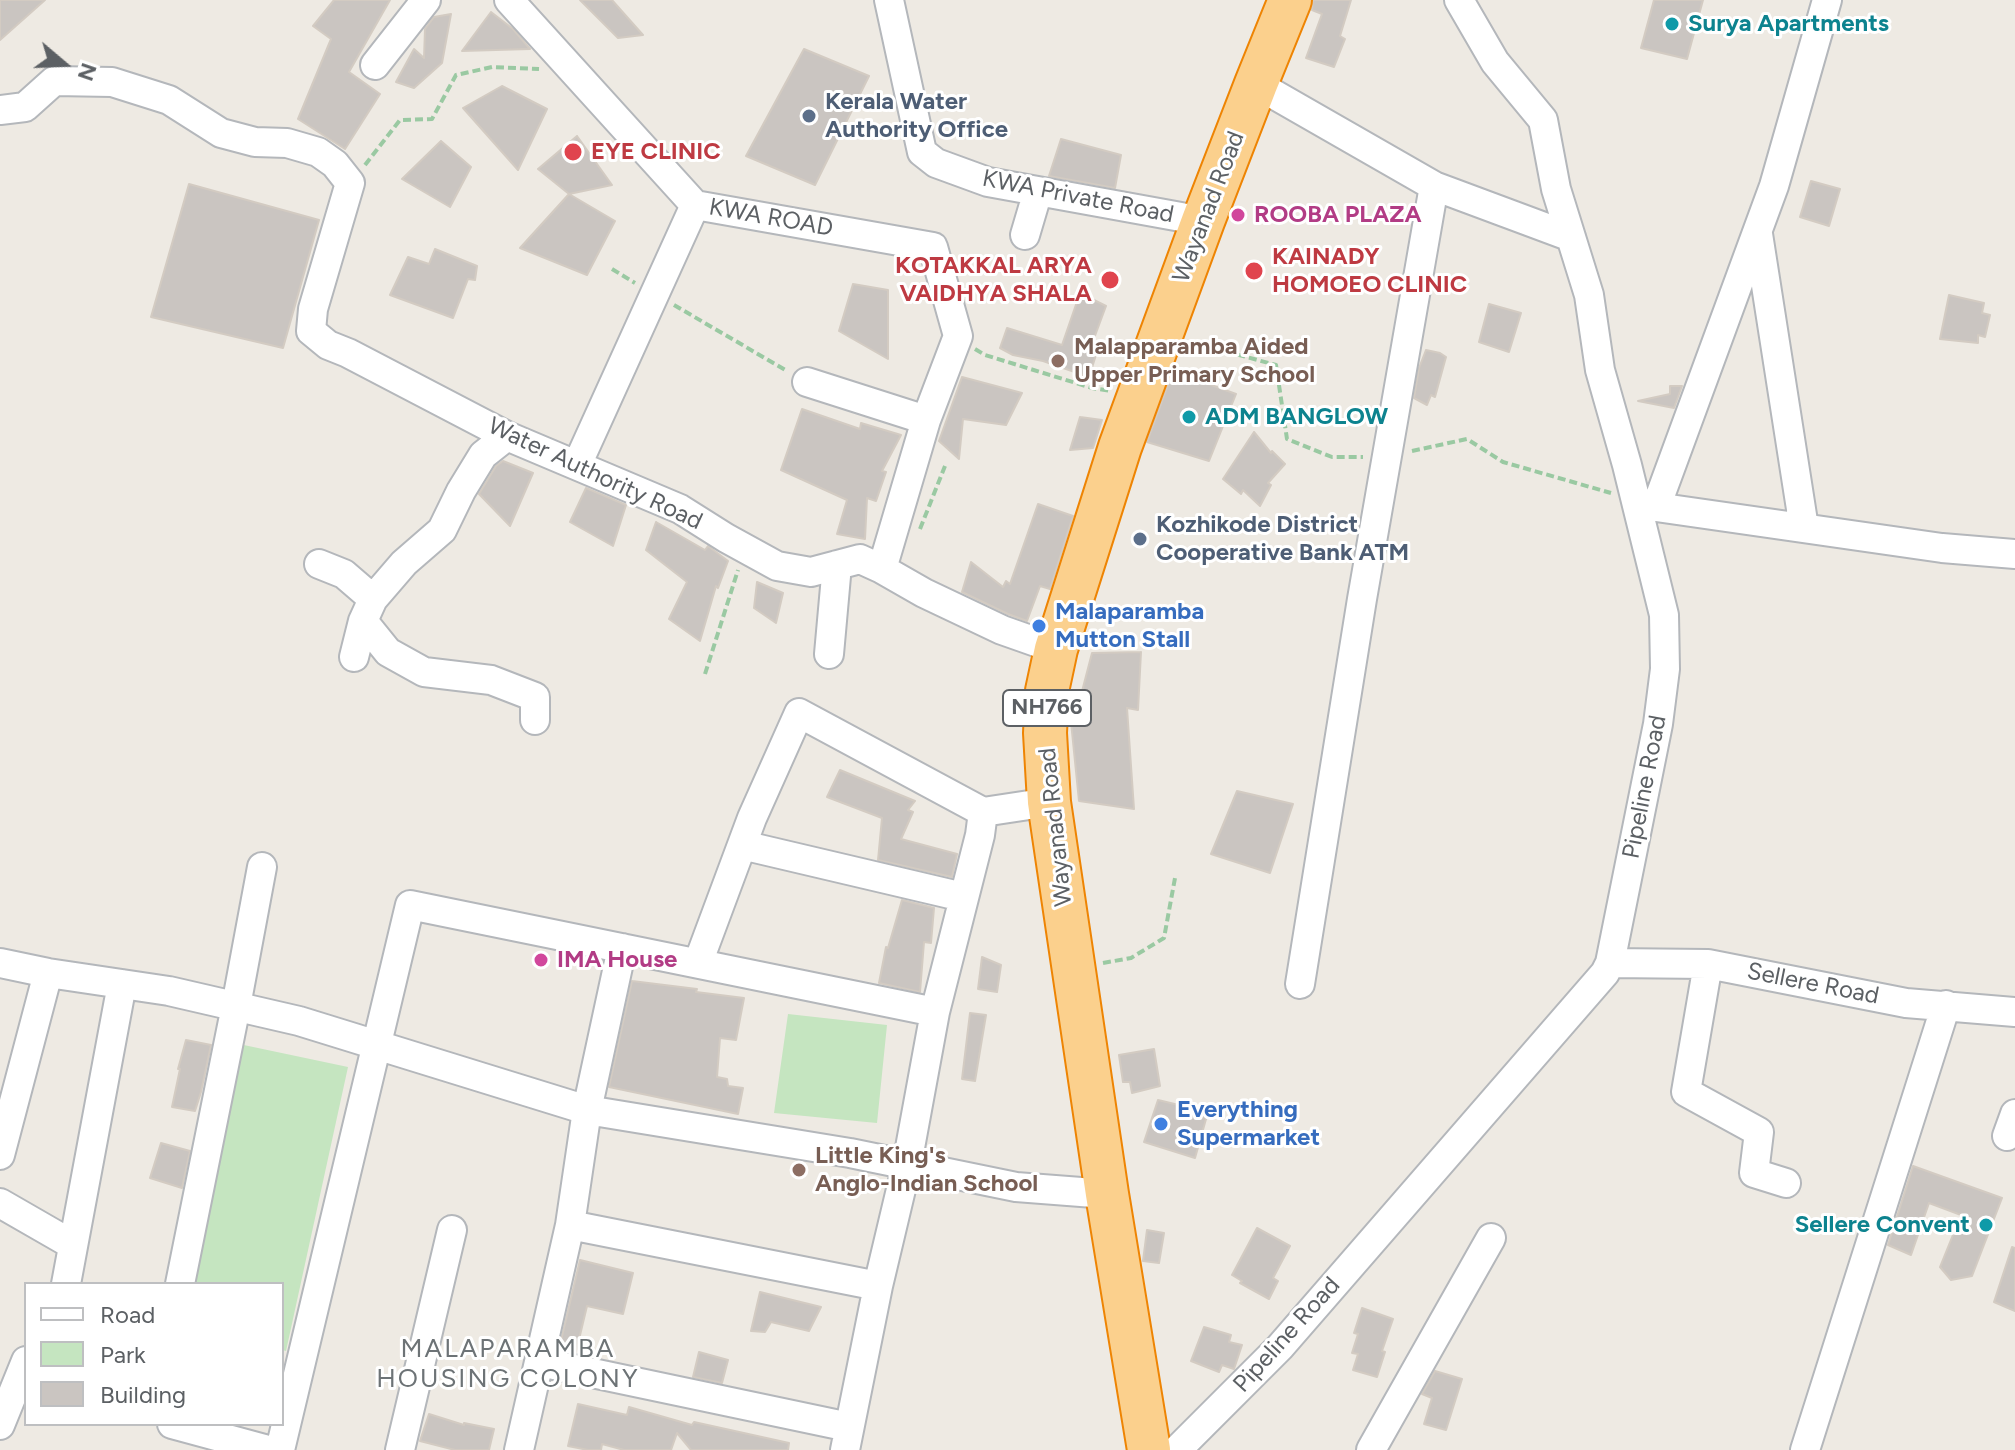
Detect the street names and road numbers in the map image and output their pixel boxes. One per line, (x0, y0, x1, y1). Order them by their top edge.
street label: Wayanad Road (1167, 127, 1251, 287)
street label: KWA Private Road (980, 164, 1176, 230)
street label: KWA ROAD (707, 193, 835, 243)
street label: Water Authority Road (483, 412, 707, 536)
road number: NH766 (1003, 690, 1091, 726)
street label: Pipeline Road (1617, 713, 1673, 861)
street label: Wayanad Road (1033, 746, 1079, 908)
street label: Sellere Road (1745, 957, 1881, 1011)
street label: Pipeline Road (1228, 1271, 1346, 1399)

